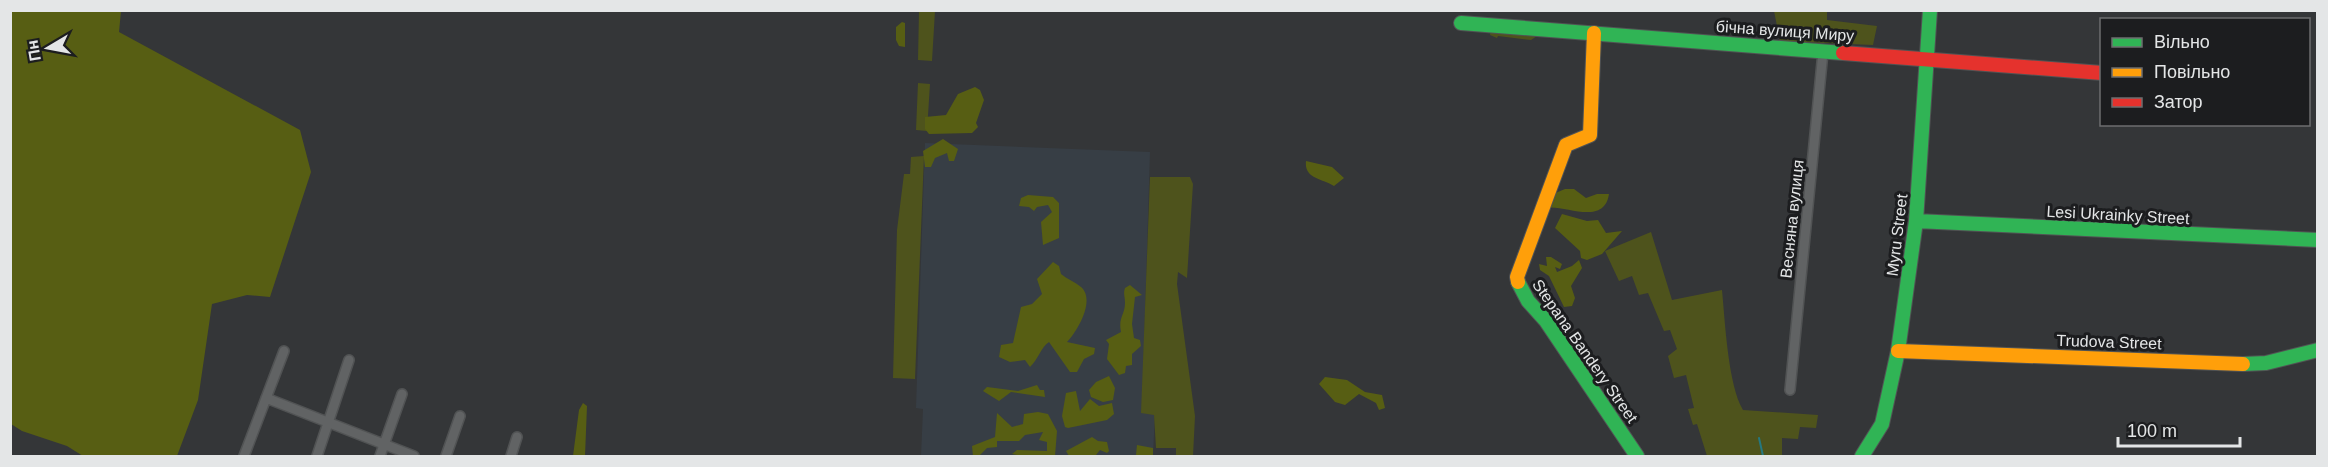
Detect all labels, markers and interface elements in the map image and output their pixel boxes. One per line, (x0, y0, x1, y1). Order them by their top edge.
north arrow (18, 18, 78, 78)
street label: бічна вулиця Миру (1715, 18, 1855, 44)
legend (2100, 18, 2310, 126)
text: Вільно (2154, 32, 2210, 52)
text: Пн (24, 39, 44, 62)
text: Повільно (2154, 62, 2230, 82)
text: Затор (2154, 92, 2203, 112)
street label: Весняна вулиця (1777, 159, 1807, 279)
street label: Myru Street (1884, 192, 1911, 277)
street label: Lesi Ukrainky Street (2046, 203, 2190, 227)
street label: Stepana Bandery Street (1529, 276, 1641, 426)
street label: Trudova Street (2056, 332, 2162, 352)
scale bar (2118, 410, 2240, 448)
text: 100 m (2127, 421, 2177, 441)

